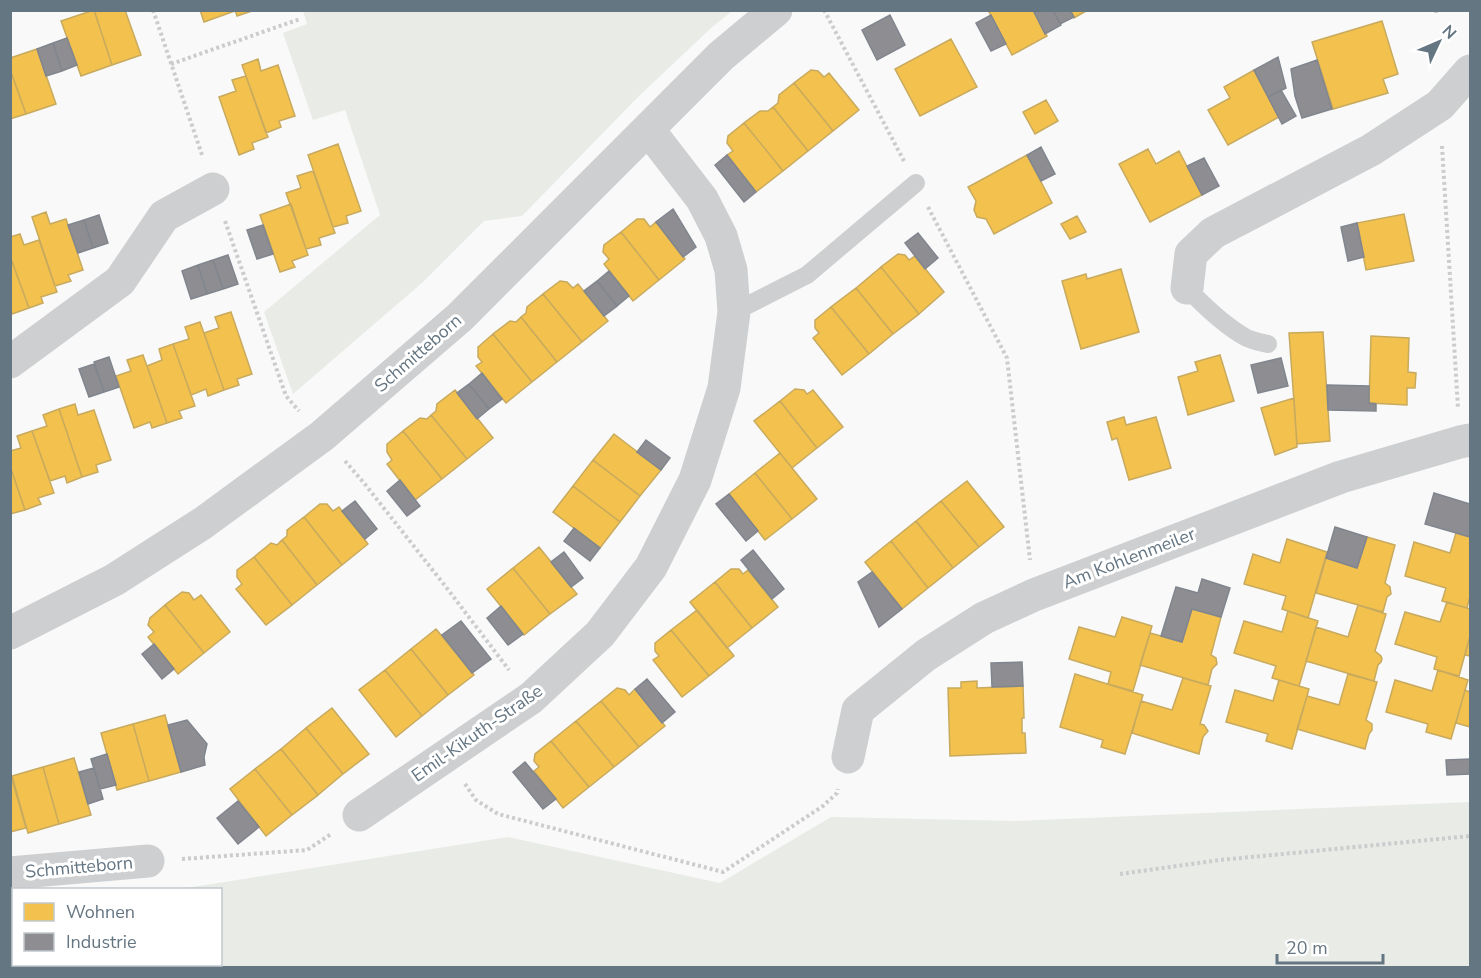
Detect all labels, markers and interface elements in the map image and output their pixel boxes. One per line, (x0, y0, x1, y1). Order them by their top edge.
north arrow (1409, 12, 1469, 72)
text: N (1437, 20, 1461, 44)
street label: Schmitteborn (369, 308, 467, 398)
street label: Am Kohlenmeiler (1059, 522, 1199, 594)
street label: Emil-Kikuth-Straße (407, 679, 547, 787)
street label: Schmitteborn (24, 850, 134, 884)
legend (12, 888, 222, 966)
text: Wohnen (66, 900, 135, 924)
scale bar (1277, 927, 1384, 965)
text: Industrie (66, 930, 137, 954)
text: 20 m (1286, 936, 1328, 960)

